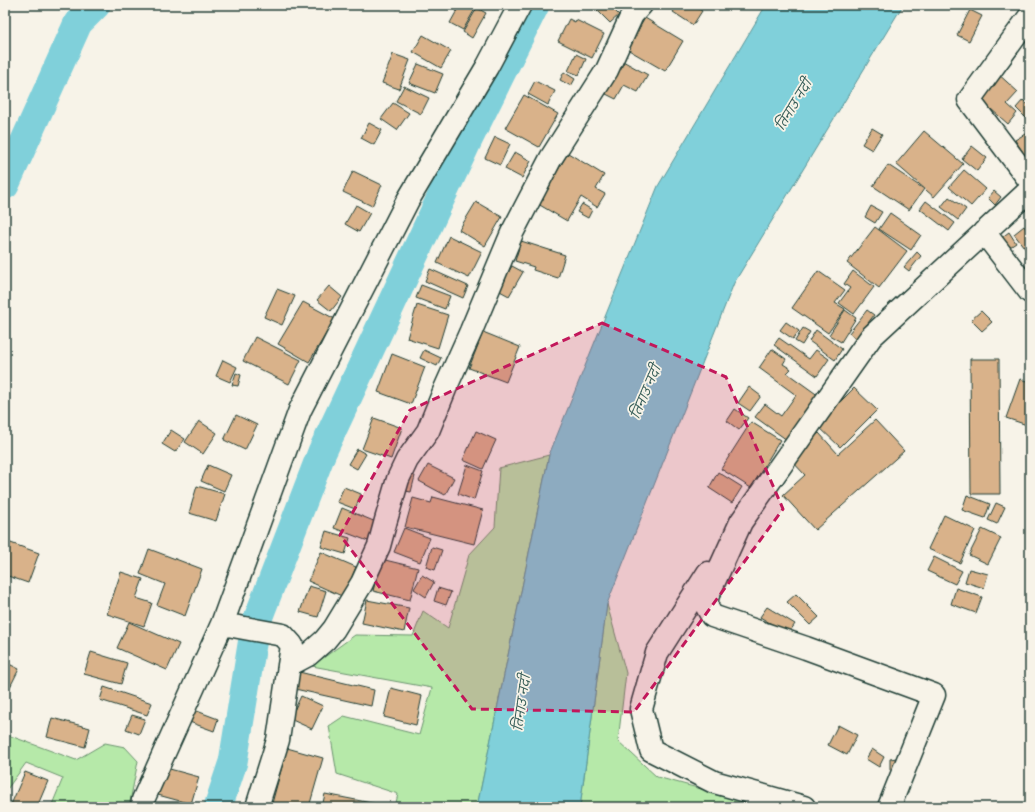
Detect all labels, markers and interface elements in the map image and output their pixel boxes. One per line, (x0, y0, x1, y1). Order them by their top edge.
water label: तिनाउ नदी (771, 73, 816, 133)
water label: तिनाउ नदी (626, 359, 665, 421)
water label: तिनाउ नदी (508, 671, 533, 732)

